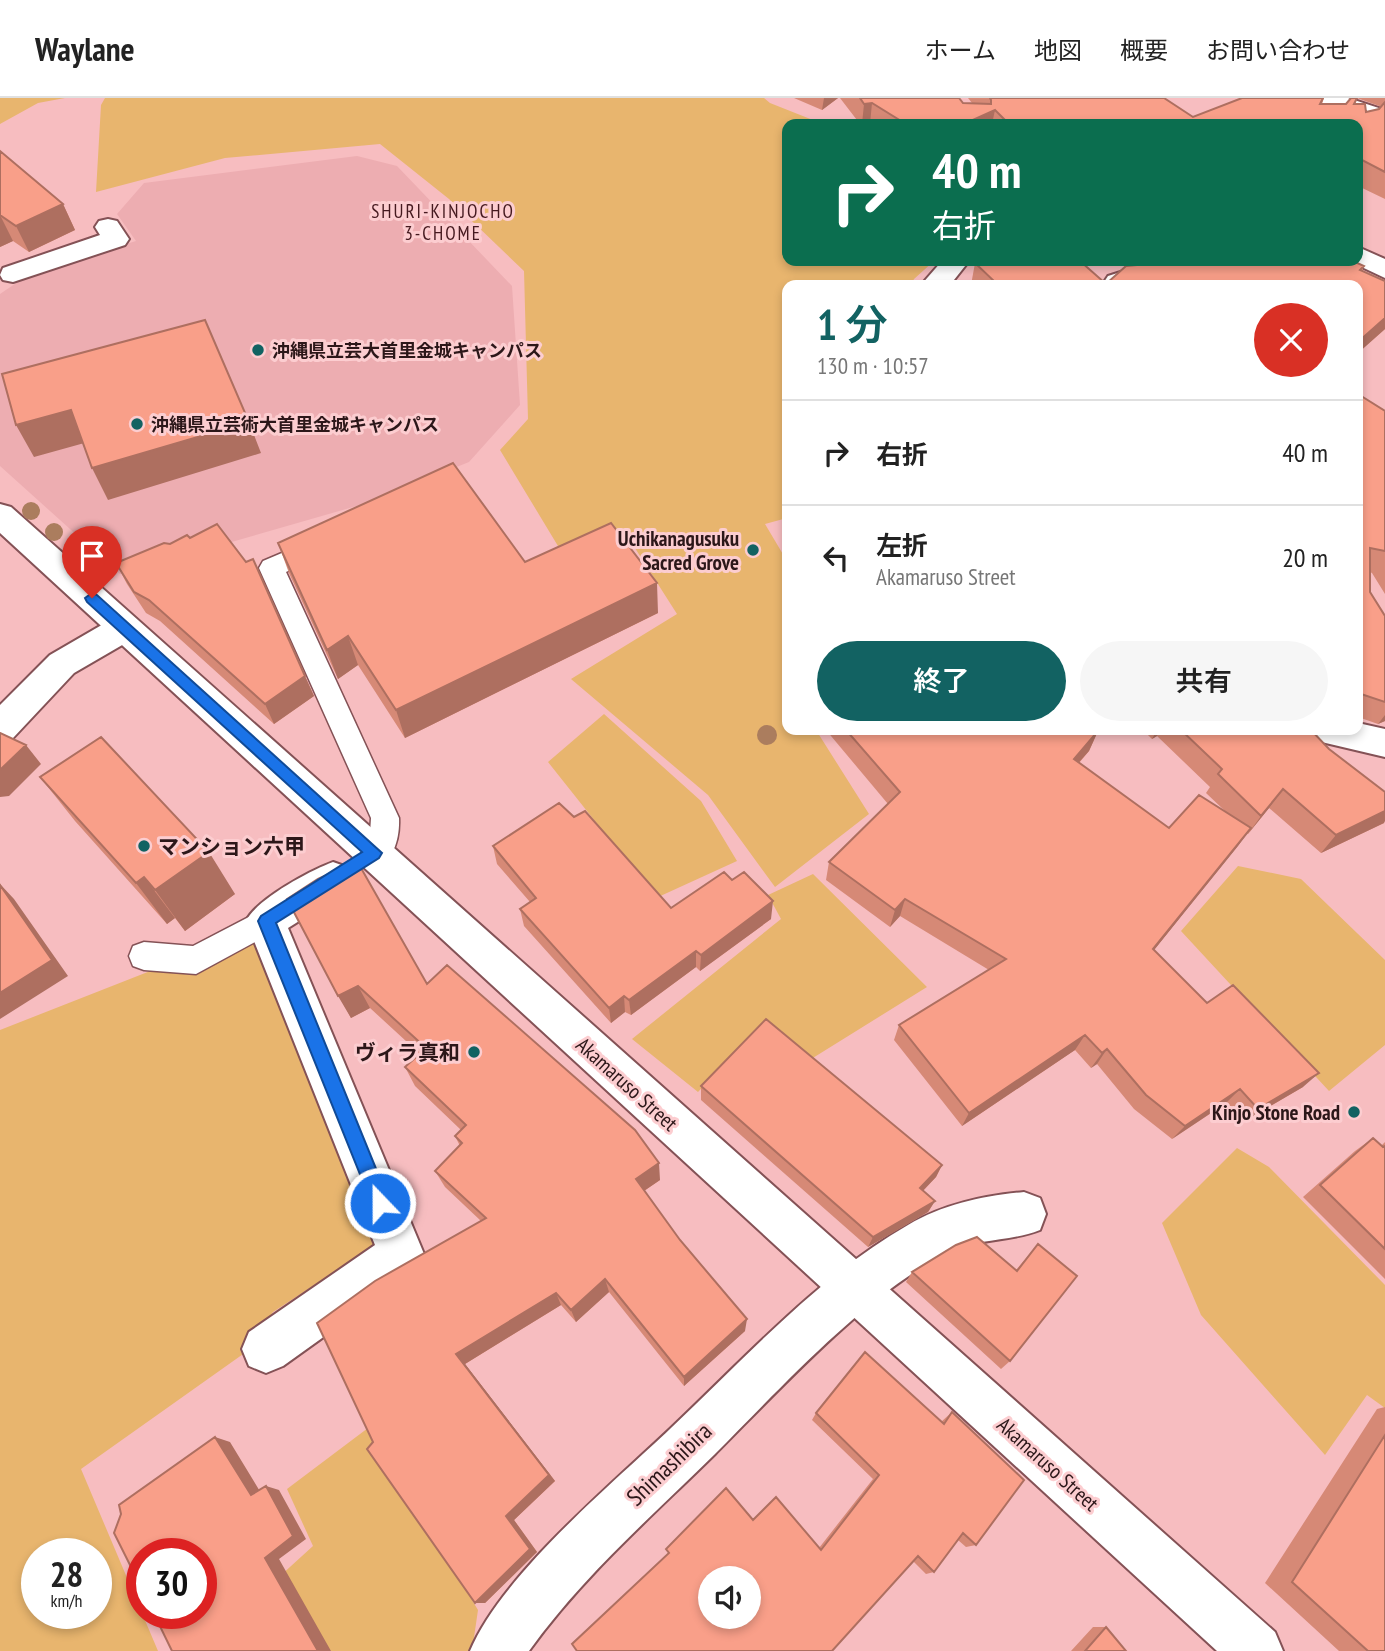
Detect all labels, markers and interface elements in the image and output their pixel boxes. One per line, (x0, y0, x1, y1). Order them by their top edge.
text: Waylane (35, 27, 135, 70)
text: ホーム (925, 35, 996, 66)
text: 地図 (1034, 35, 1082, 66)
text: 概要 (1120, 35, 1168, 66)
text: お問い合わせ (1206, 35, 1350, 66)
text: 40 m (932, 138, 1021, 202)
icon: right (817, 147, 908, 238)
district label: SHURI-KINJOCHO 3-CHOME (371, 199, 515, 245)
text: 右折 (932, 204, 996, 246)
text: 1 分 (817, 297, 888, 352)
button: close (1254, 303, 1328, 377)
place label: 沖縄県立芸大首里金城キャンパス (272, 339, 542, 362)
marker: 沖縄県立芸大首里金城キャンパス (250, 342, 266, 358)
text: 130 m · 10:57 (817, 351, 929, 380)
place label: 沖縄県立芸術大首里金城キャンパス (151, 413, 439, 436)
marker: 沖縄県立芸術大首里金城キャンパス (129, 416, 145, 432)
icon: right (817, 434, 855, 472)
text: 40 m (1282, 436, 1328, 469)
text: 右折 (876, 438, 928, 471)
place label: Uchikanagusuku Sacred Grove (618, 525, 739, 576)
pin (62, 526, 122, 598)
text: 左折 (876, 529, 928, 562)
icon: arrive (73, 537, 111, 575)
icon: left (817, 539, 855, 577)
text: 20 m (1282, 541, 1328, 574)
marker: Uchikanagusuku Sacred Grove (745, 542, 761, 558)
text: Akamaruso Street (876, 562, 1016, 591)
button: 終了 (817, 641, 1066, 721)
button: 共有 (1080, 641, 1328, 721)
place label: マンション六甲 (158, 833, 305, 860)
marker: マンション六甲 (136, 838, 152, 854)
street label: Akamaruso Street (571, 1031, 684, 1137)
place label: ヴィラ真和 (355, 1039, 460, 1066)
marker: ヴィラ真和 (466, 1044, 482, 1060)
place label: Kinjo Stone Road (1212, 1099, 1340, 1126)
marker: Kinjo Stone Road (1346, 1104, 1362, 1120)
position arrow (343, 1166, 417, 1240)
street label: Akamaruso Street (992, 1411, 1105, 1517)
street label: Shimashibira (620, 1416, 718, 1512)
speed limit sign: 30 (126, 1538, 217, 1629)
text: 28 (50, 1551, 83, 1597)
map controls (698, 1566, 761, 1629)
button: sound (698, 1566, 761, 1629)
text: km/h (51, 1589, 82, 1612)

